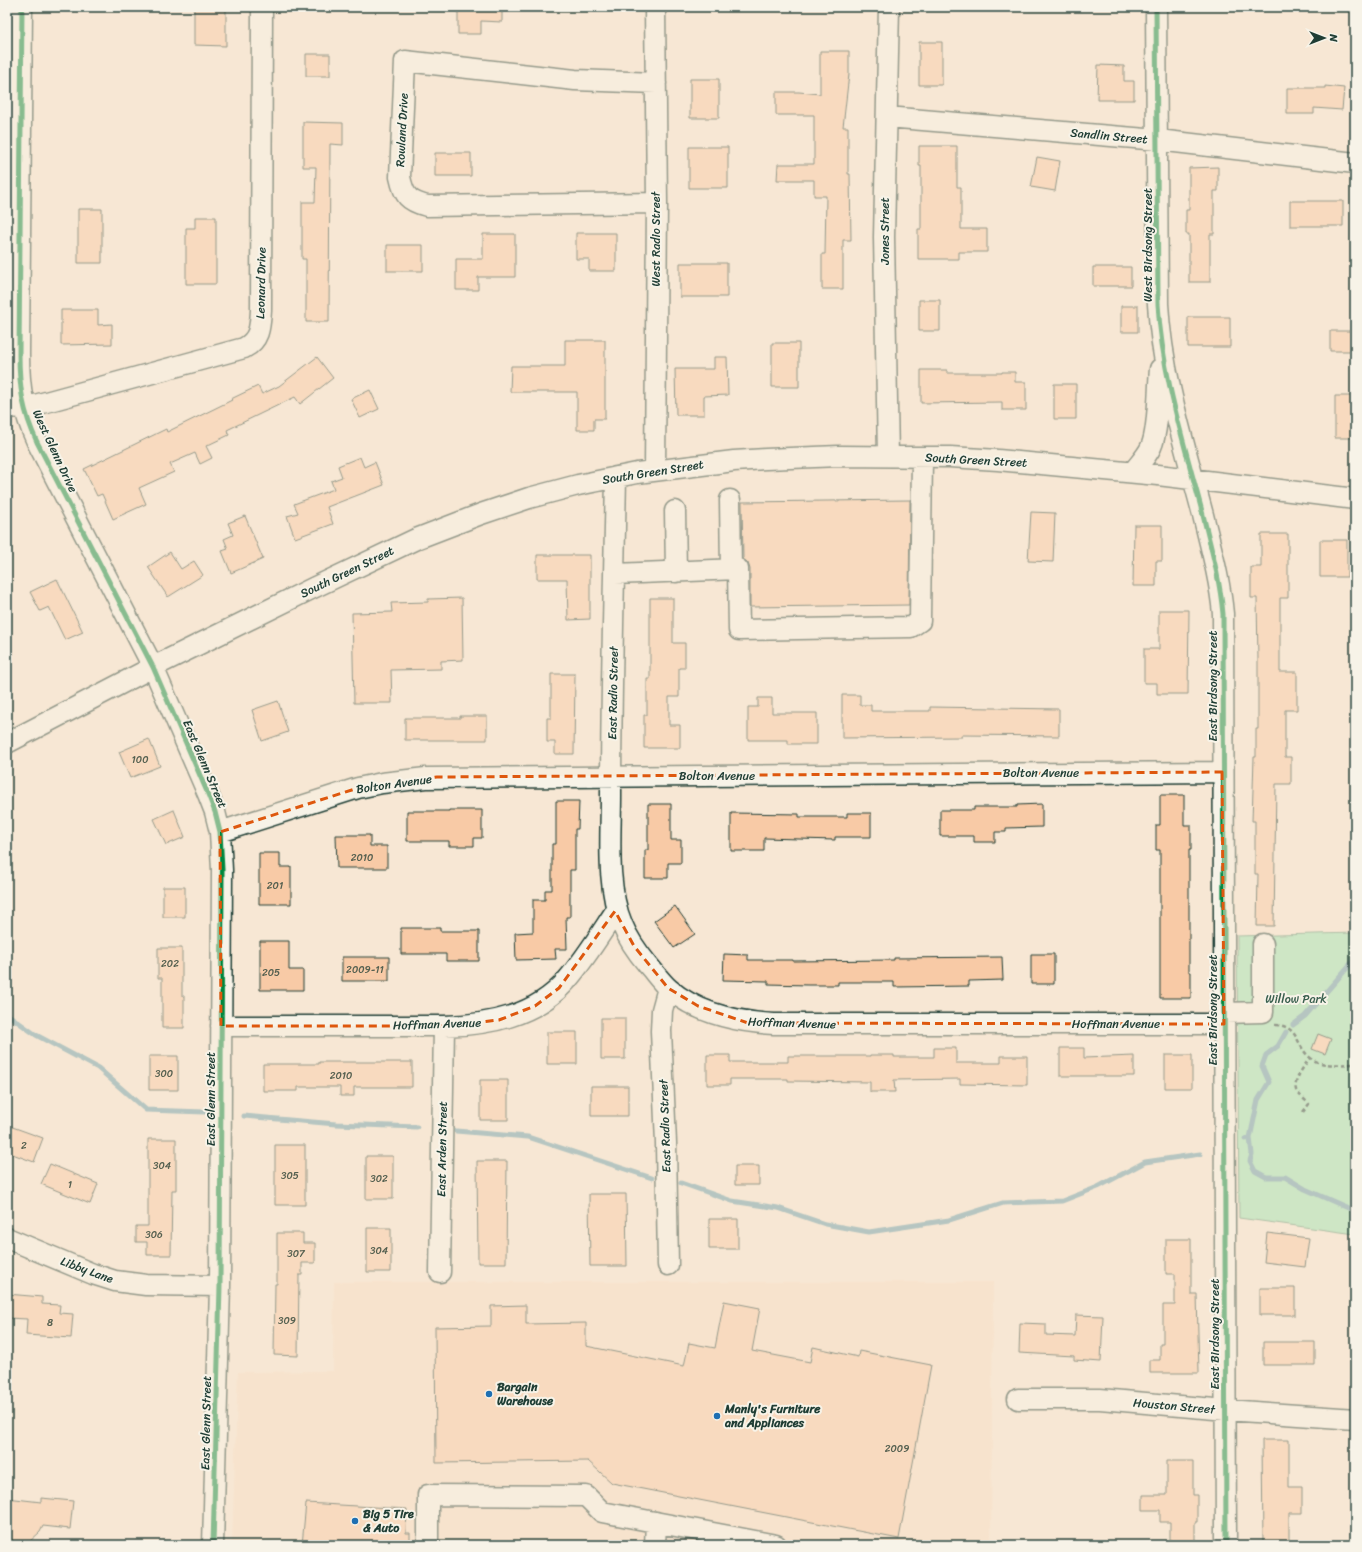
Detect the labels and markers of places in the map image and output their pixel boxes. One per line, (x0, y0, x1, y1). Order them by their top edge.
place label: Bargain Warehouse (497, 1376, 554, 1412)
marker: Bargain Warehouse (484, 1389, 494, 1399)
place label: Manly's Furniture and Appliances (724, 1398, 821, 1434)
marker: Manly's Furniture and Appliances (712, 1411, 722, 1421)
place label: Big 5 Tire & Auto (363, 1503, 414, 1539)
marker: Big 5 Tire & Auto (350, 1516, 360, 1526)

